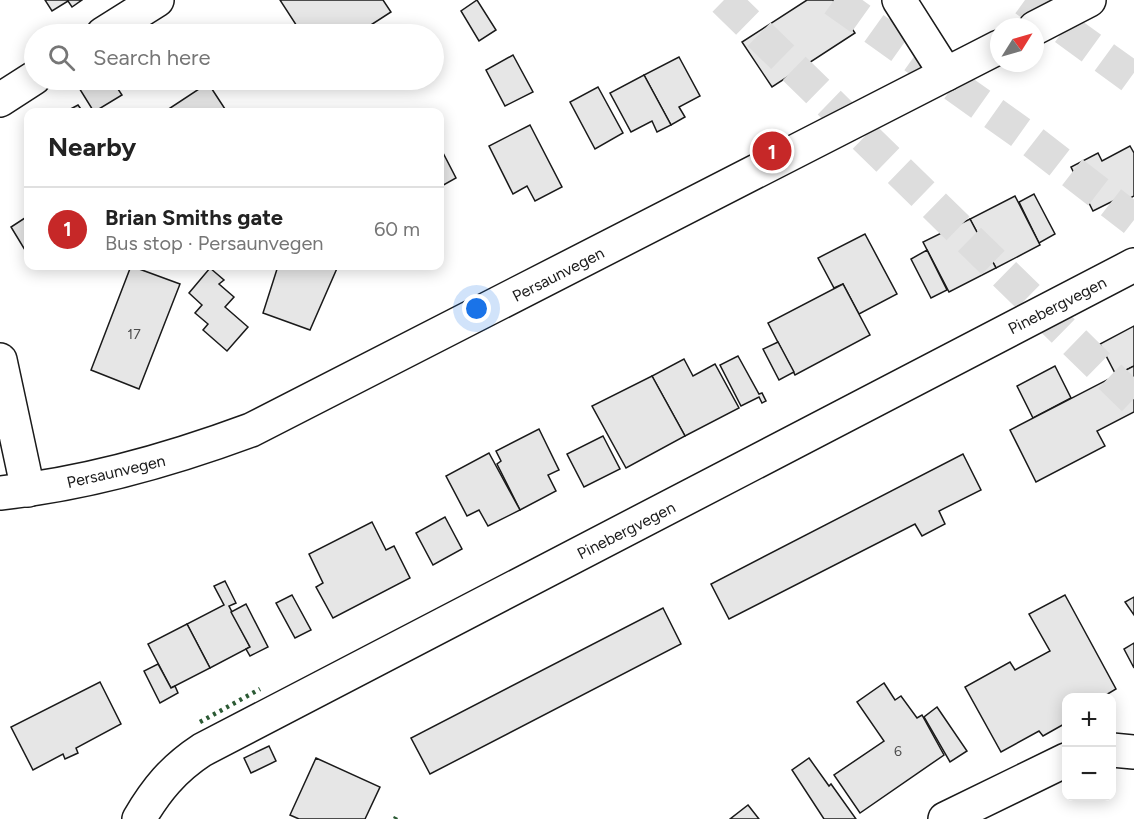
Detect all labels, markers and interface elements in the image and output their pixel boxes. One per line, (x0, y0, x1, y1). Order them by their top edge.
north arrow (990, 18, 1044, 72)
search box (24, 24, 444, 90)
icon: search (45, 41, 78, 74)
text: Search here (93, 44, 211, 71)
pin: 1 (752, 128, 792, 174)
text: Nearby (48, 131, 136, 163)
text: Brian Smiths gate (105, 204, 283, 231)
text: 1 (63, 217, 72, 241)
text: 60 m (374, 217, 420, 241)
text: Bus stop · Persaunvegen (105, 231, 324, 255)
street label: Persaunvegen (509, 243, 607, 306)
street label: Pinebergvegen (1005, 273, 1109, 338)
your location (462, 294, 491, 323)
house number: 17 (127, 326, 141, 343)
street label: Persaunvegen (65, 451, 167, 492)
street label: Pinebergvegen (574, 498, 678, 563)
map controls (1062, 693, 1116, 801)
button: + (1062, 693, 1116, 747)
house number: 6 (894, 743, 902, 760)
button: − (1062, 747, 1116, 801)

